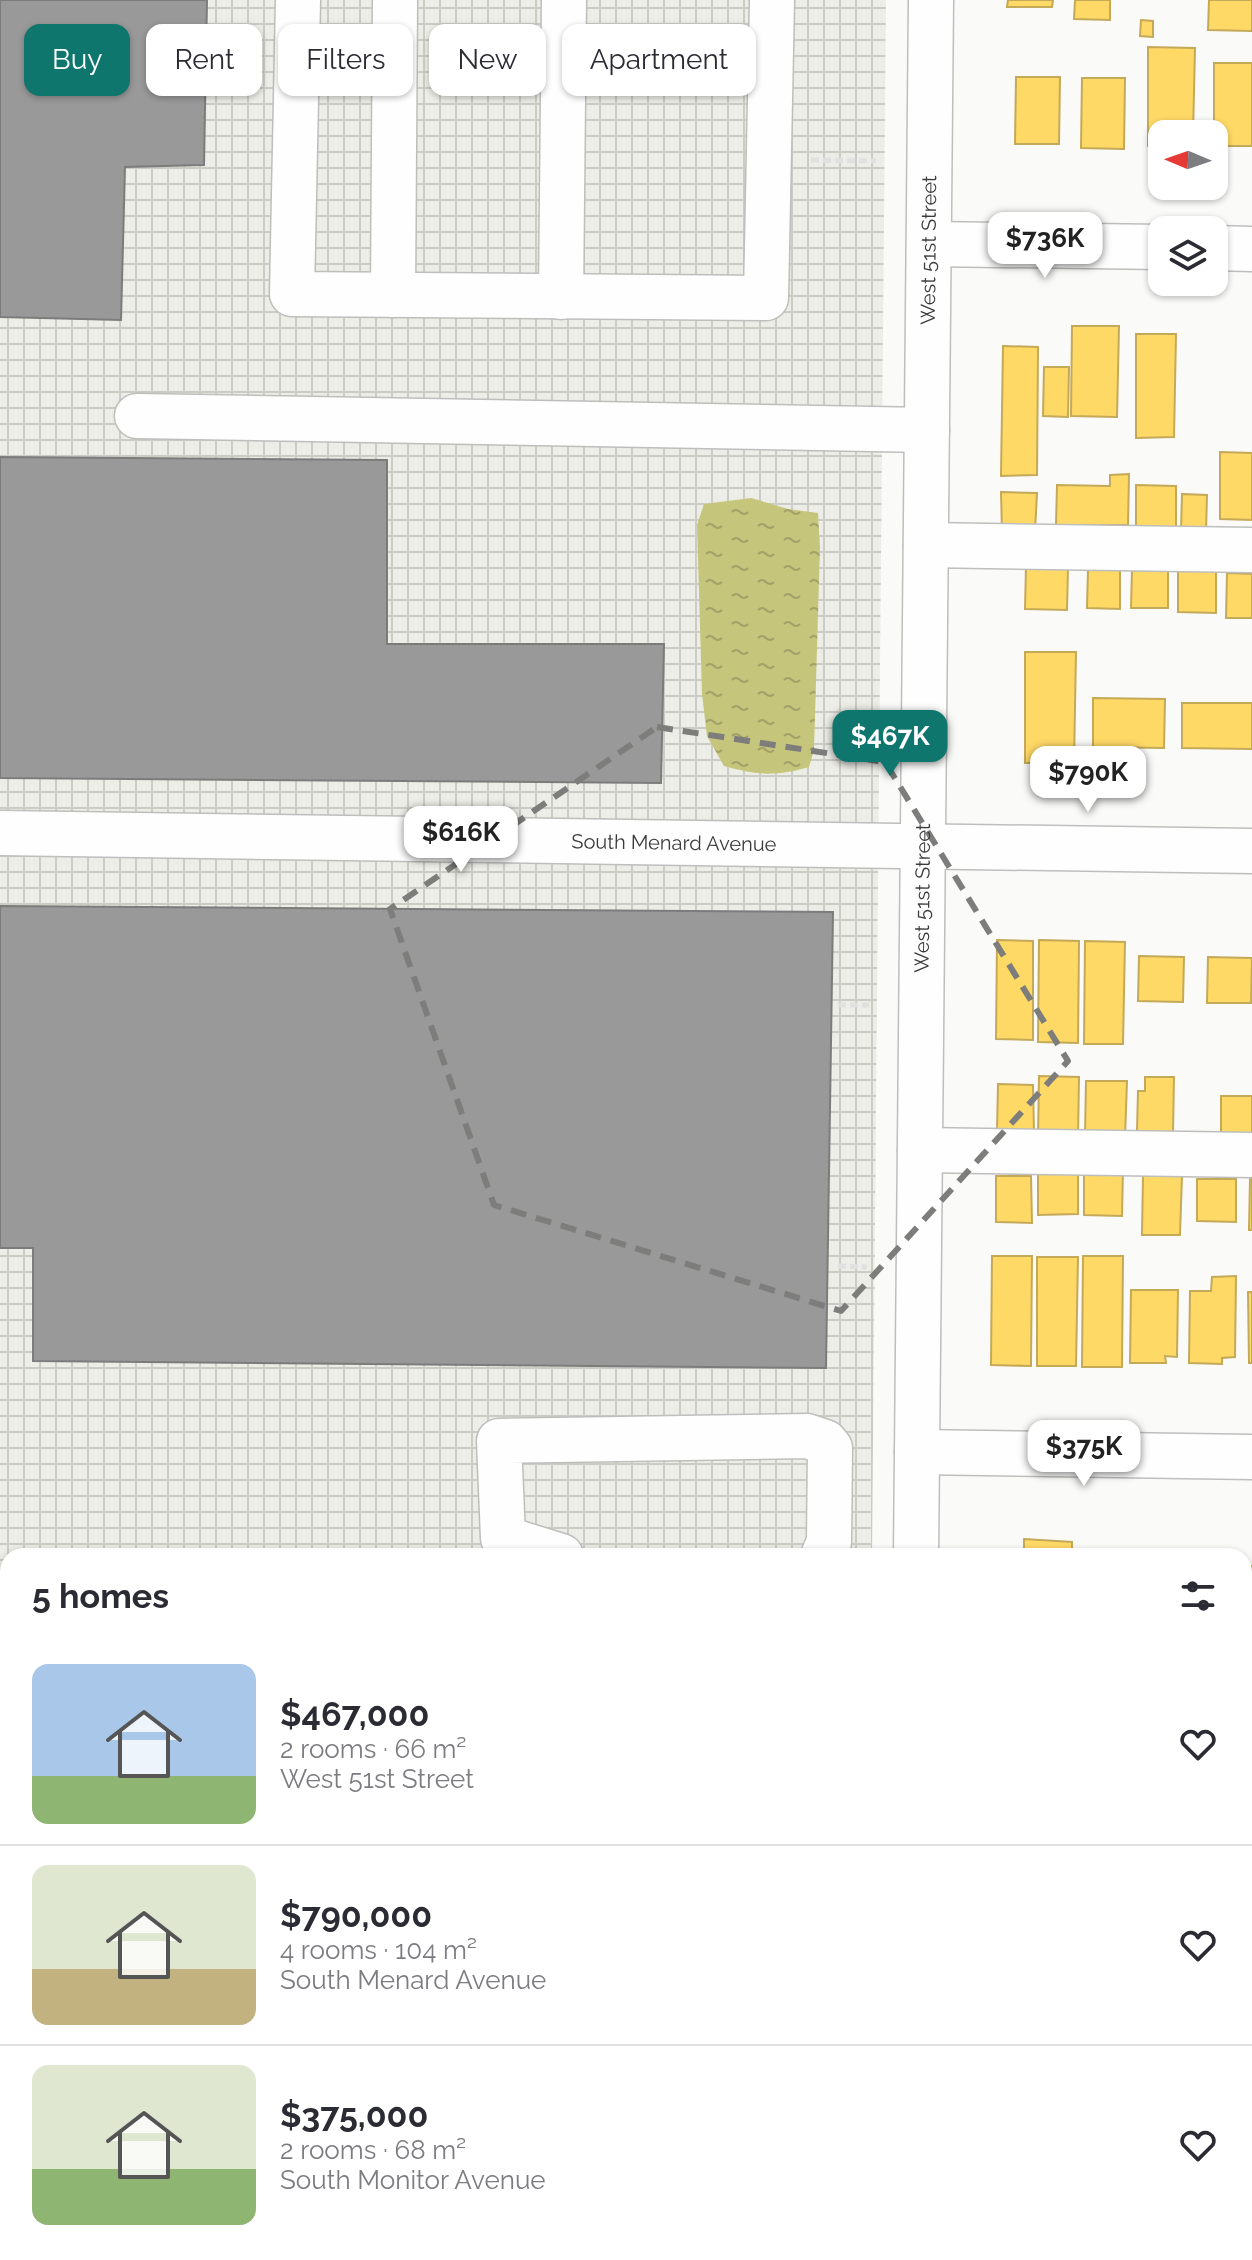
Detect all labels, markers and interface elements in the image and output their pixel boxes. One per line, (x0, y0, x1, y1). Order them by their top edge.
chip: Buy (24, 24, 130, 96)
chip: Rent (146, 24, 262, 96)
chip: Filters (278, 24, 413, 96)
chip: New (429, 24, 546, 96)
chip: Apartment (562, 24, 756, 96)
north arrow (1148, 120, 1228, 200)
map controls (1148, 120, 1228, 296)
street label: West 51st Street (916, 175, 941, 325)
pin: $736K (989, 212, 1101, 280)
button: layers (1148, 216, 1228, 296)
text: $736K (1006, 223, 1084, 253)
pin: $467K (834, 710, 946, 778)
text: $467K (850, 721, 930, 751)
pin: $790K (1032, 746, 1144, 814)
text: $790K (1048, 757, 1128, 787)
pin: $616K (405, 806, 517, 874)
text: $616K (422, 817, 500, 847)
street label: West 51st Street (910, 823, 935, 973)
street label: South Menard Avenue (571, 829, 777, 856)
pin: $375K (1028, 1420, 1140, 1488)
text: $375K (1046, 1431, 1122, 1461)
icon: filters (1176, 1574, 1220, 1618)
text: 5 homes (32, 1576, 169, 1616)
text: $467,000 (280, 1694, 429, 1734)
icon: home (96, 1696, 192, 1792)
icon: heart (1176, 1722, 1220, 1766)
text: 2 rooms · 66 m² (280, 1734, 466, 1764)
text: West 51st Street (280, 1764, 474, 1794)
text: $790,000 (280, 1895, 432, 1935)
icon: home (96, 1897, 192, 1993)
icon: heart (1176, 1923, 1220, 1967)
text: 4 rooms · 104 m² (280, 1935, 477, 1965)
text: South Menard Avenue (280, 1965, 546, 1995)
text: $375,000 (280, 2095, 428, 2135)
icon: home (96, 2097, 192, 2193)
icon: heart (1176, 2123, 1220, 2167)
text: 2 rooms · 68 m² (280, 2135, 466, 2165)
text: South Monitor Avenue (280, 2165, 546, 2195)

